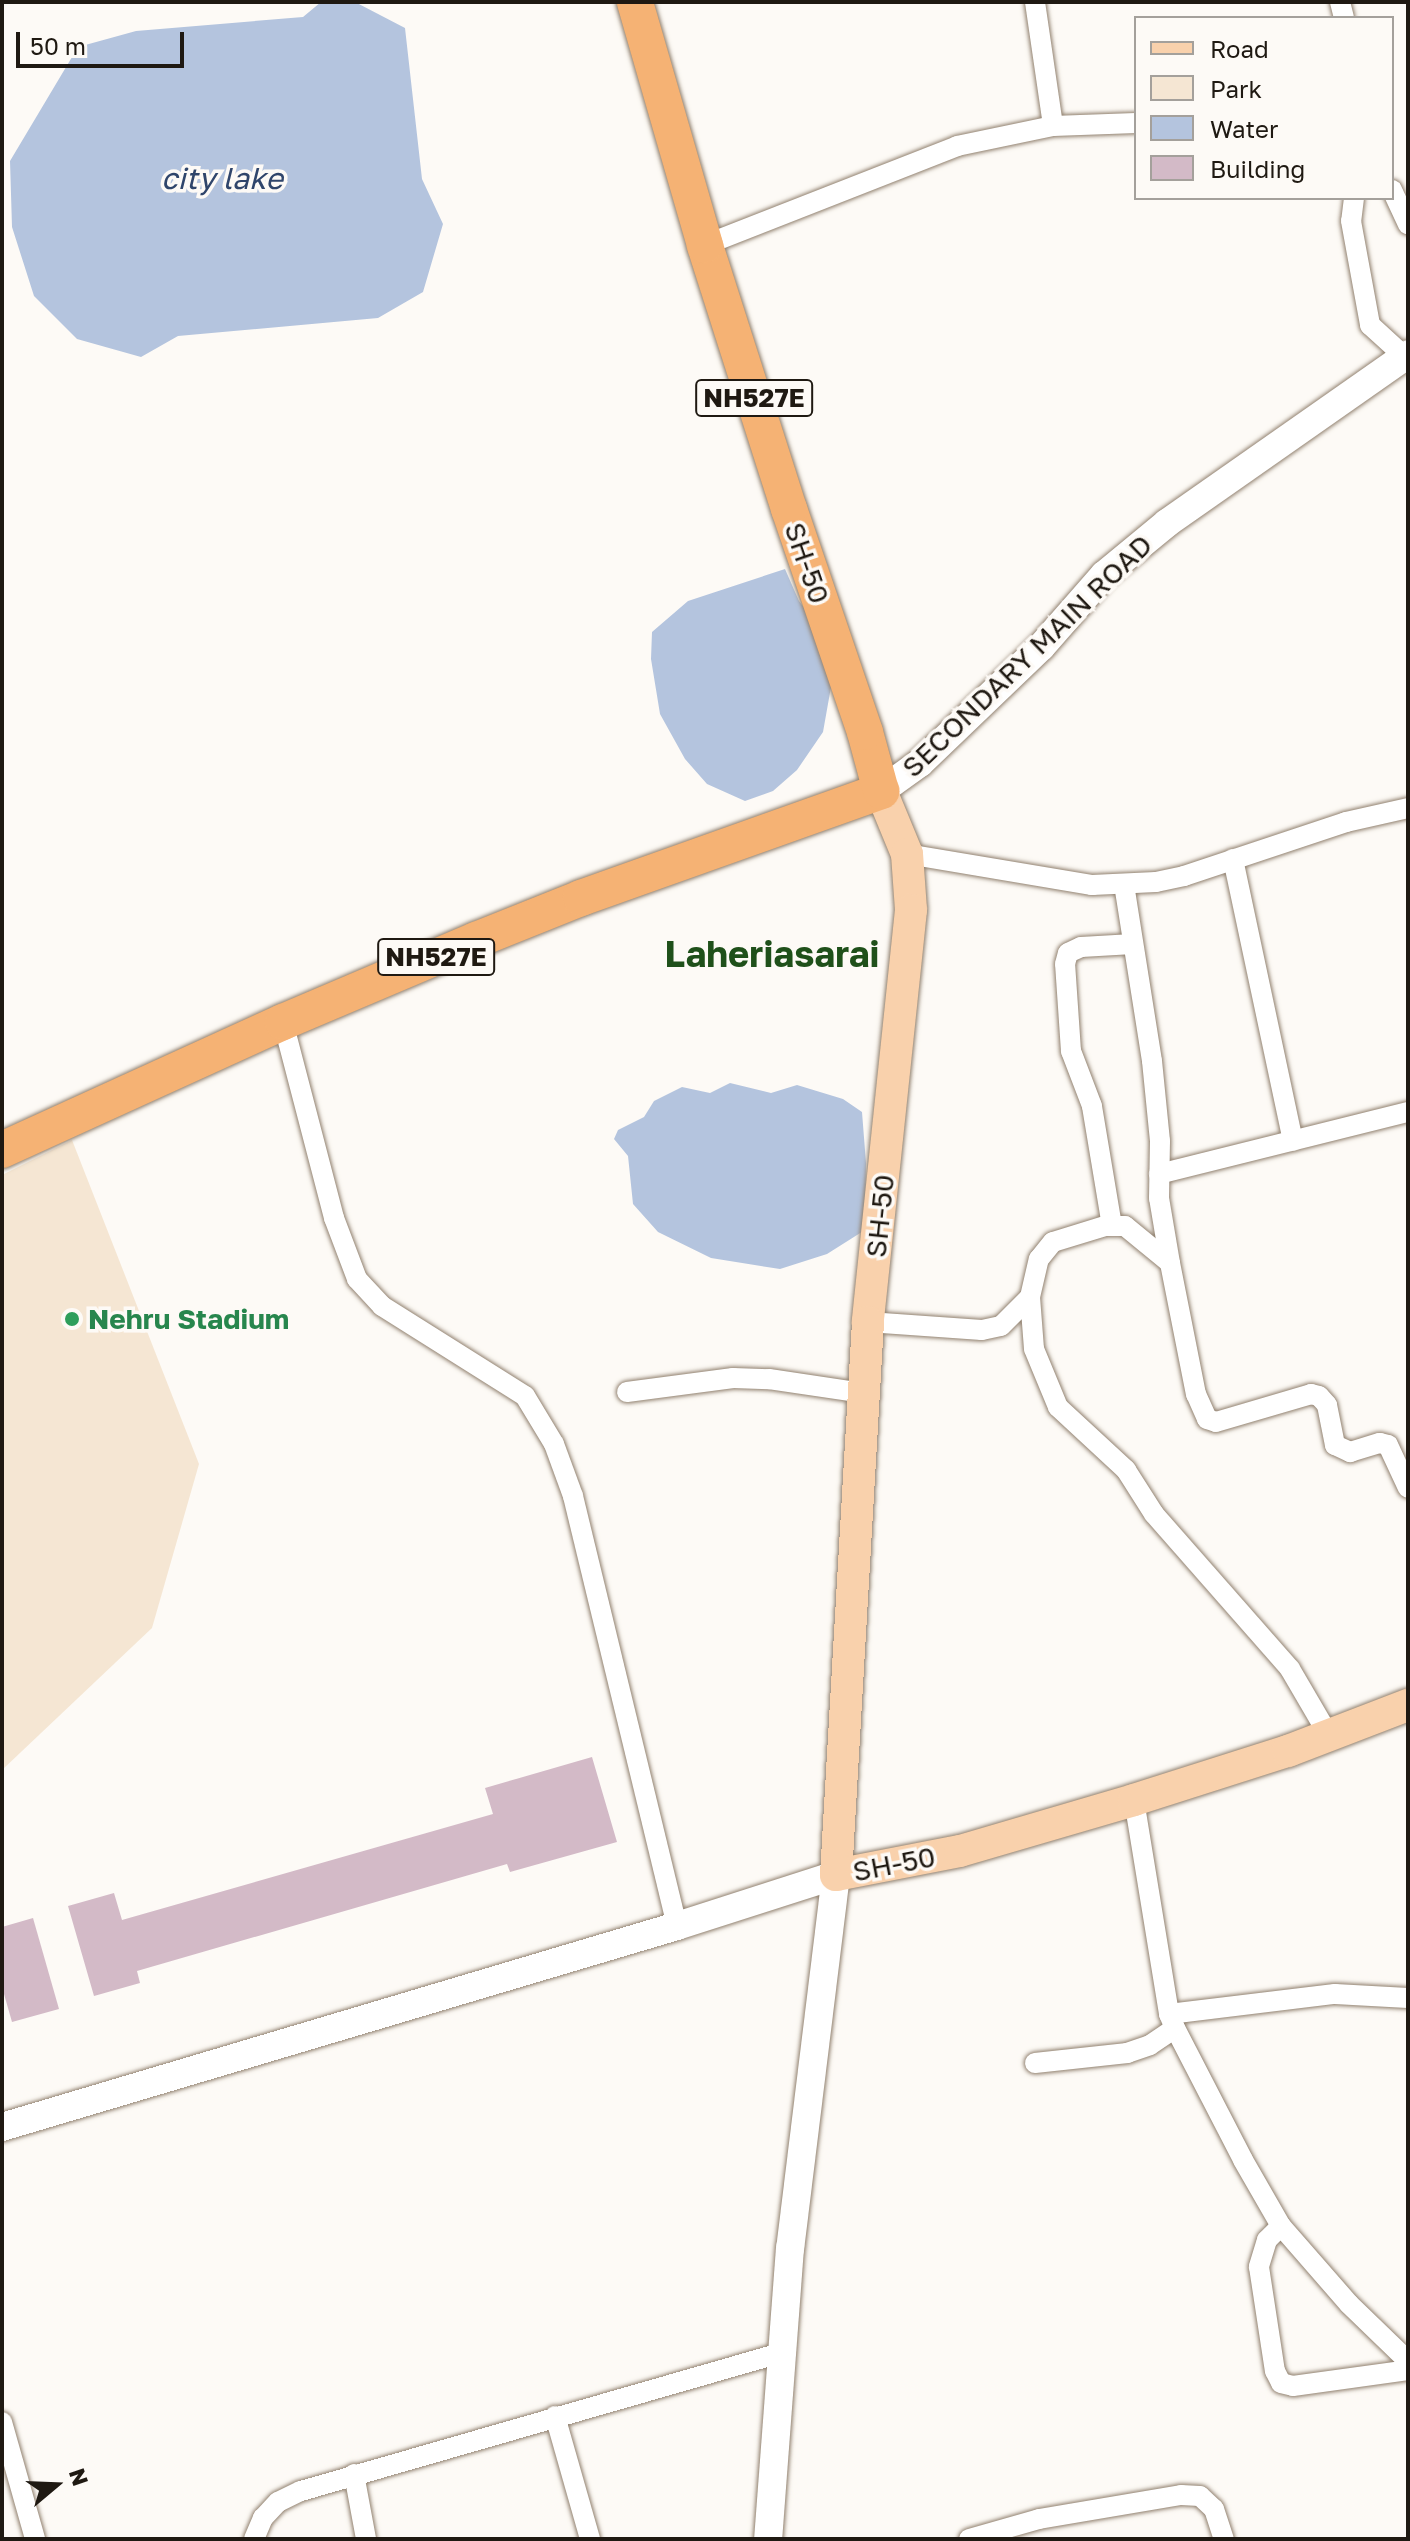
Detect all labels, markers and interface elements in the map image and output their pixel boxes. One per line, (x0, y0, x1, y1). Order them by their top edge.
scale bar (20, 16, 188, 66)
legend (1134, 16, 1394, 200)
text: 50 m (30, 31, 86, 60)
text: Road (1210, 34, 1269, 63)
text: Park (1210, 74, 1262, 103)
text: Water (1210, 114, 1278, 143)
text: Building (1210, 154, 1305, 183)
water label: city lake (161, 160, 283, 196)
road number: NH527E (694, 376, 814, 420)
street label: SH-50 (778, 518, 836, 608)
street label: SECONDARY MAIN ROAD (895, 528, 1159, 784)
district label: Laheriasarai (665, 932, 879, 976)
road number: NH527E (376, 935, 496, 979)
street label: SH-50 (859, 1173, 901, 1259)
place label: Nehru Stadium (88, 1302, 289, 1336)
marker: Nehru Stadium (63, 1310, 81, 1328)
street label: SH-50 (850, 1840, 938, 1888)
north arrow (16, 2445, 96, 2525)
text: N (64, 2465, 95, 2489)

